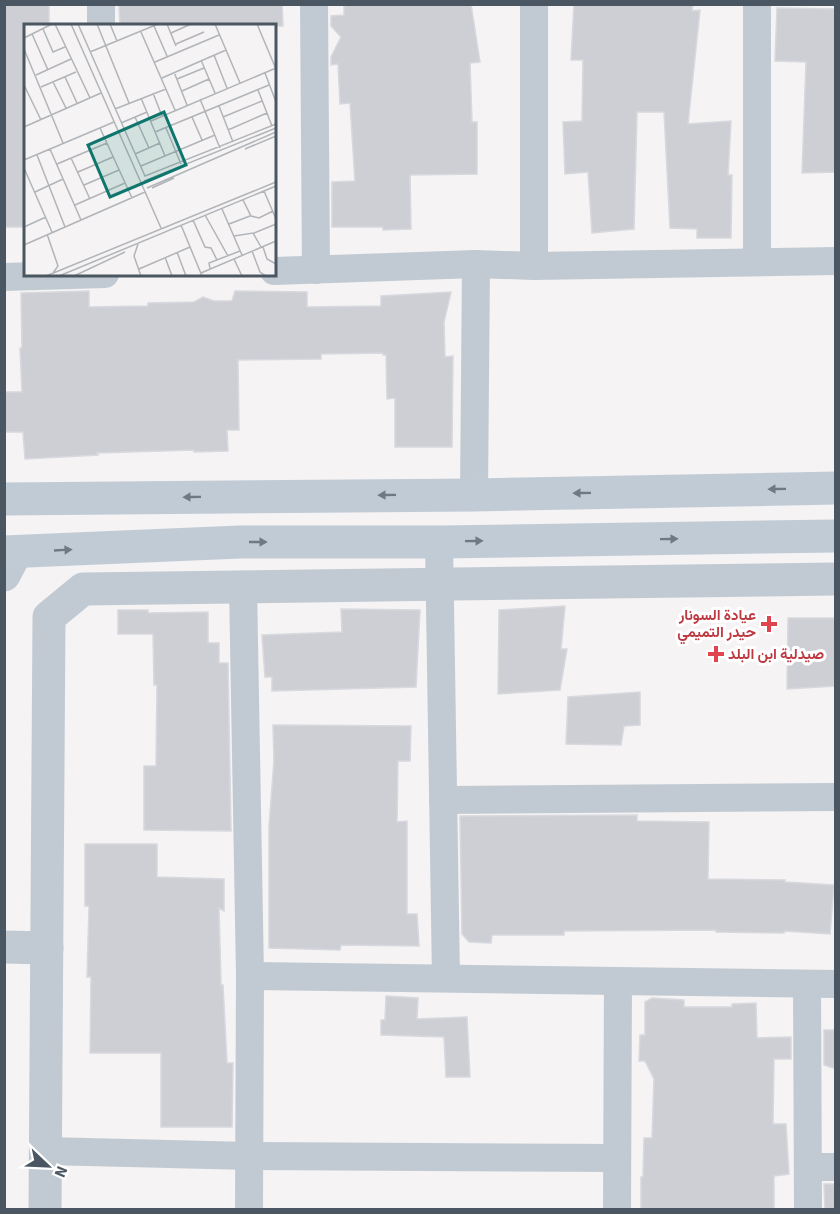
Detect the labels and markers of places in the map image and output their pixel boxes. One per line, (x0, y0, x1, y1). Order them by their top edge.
place label: عيادة السونار حيدر التميمي (677, 605, 756, 645)
marker: عيادة السونار حيدر التميمي (760, 615, 778, 633)
place label: صيدلية ابن البلد (728, 644, 824, 665)
marker: صيدلية ابن البلد (709, 647, 723, 661)

